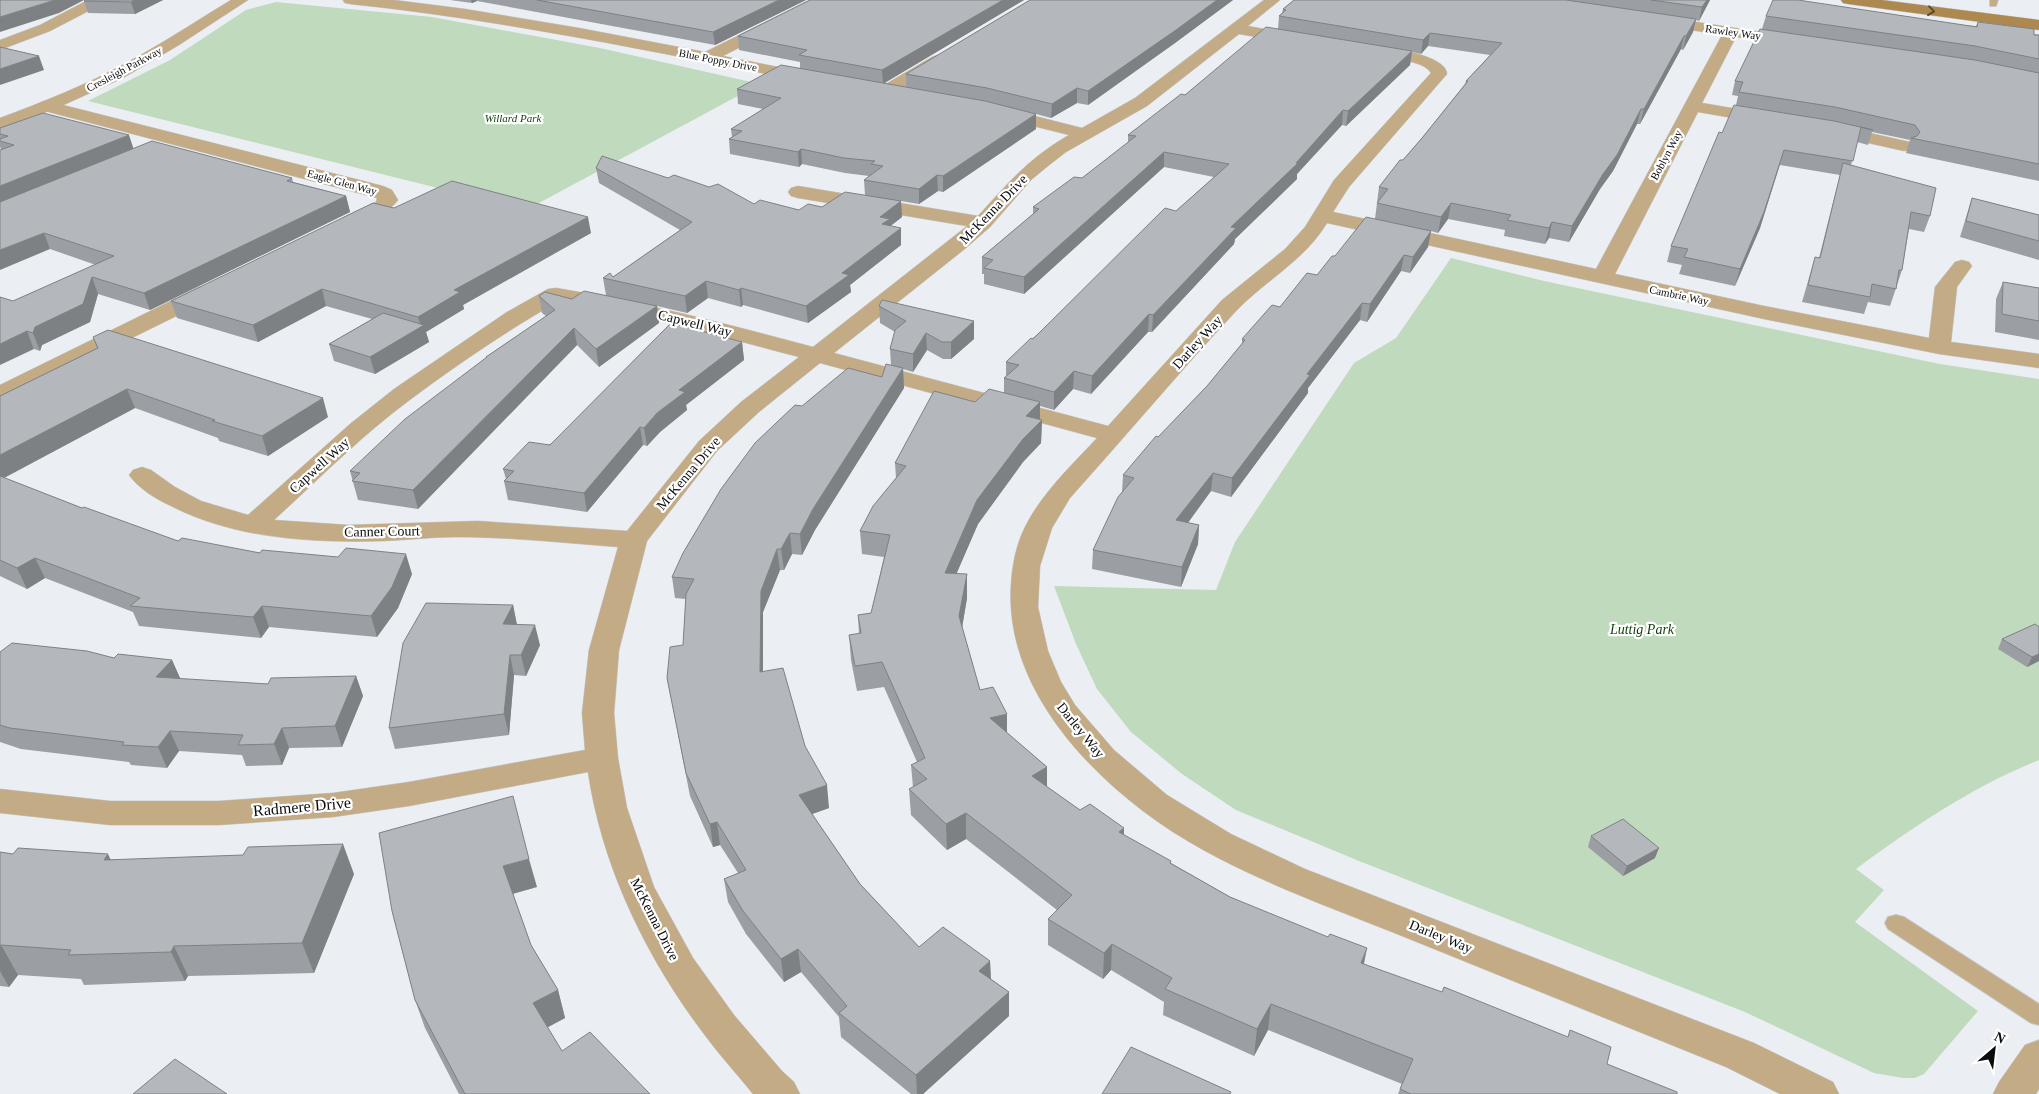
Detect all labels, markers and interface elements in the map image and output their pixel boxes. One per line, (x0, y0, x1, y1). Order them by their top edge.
one-way arrow (1927, 5, 1935, 16)
street label: Rawley Way (1704, 22, 1762, 42)
street label: Cresleigh Parkway (84, 44, 164, 94)
street label: Blue Poppy Drive (678, 47, 758, 73)
park label: Willard Park (485, 112, 542, 124)
street label: Boblyn Way (1648, 128, 1684, 182)
street label: Eagle Glen Way (306, 167, 379, 197)
street label: McKenna Drive (957, 172, 1030, 247)
street label: Cambrie Way (1648, 283, 1710, 307)
street label: Capwell Way (657, 307, 733, 340)
street label: Darley Way (1169, 313, 1225, 372)
street label: McKenna Drive (654, 434, 723, 513)
street label: Capwell Way (286, 435, 352, 496)
street label: Canner Court (344, 523, 420, 540)
park label: Luttig Park (1609, 622, 1675, 637)
street label: Darley Way (1054, 700, 1107, 761)
street label: Radmere Drive (252, 794, 352, 819)
street label: McKenna Drive (627, 875, 682, 963)
street label: Darley Way (1407, 917, 1475, 956)
north arrow (1969, 1024, 2019, 1074)
text: N (1992, 1029, 2008, 1047)

